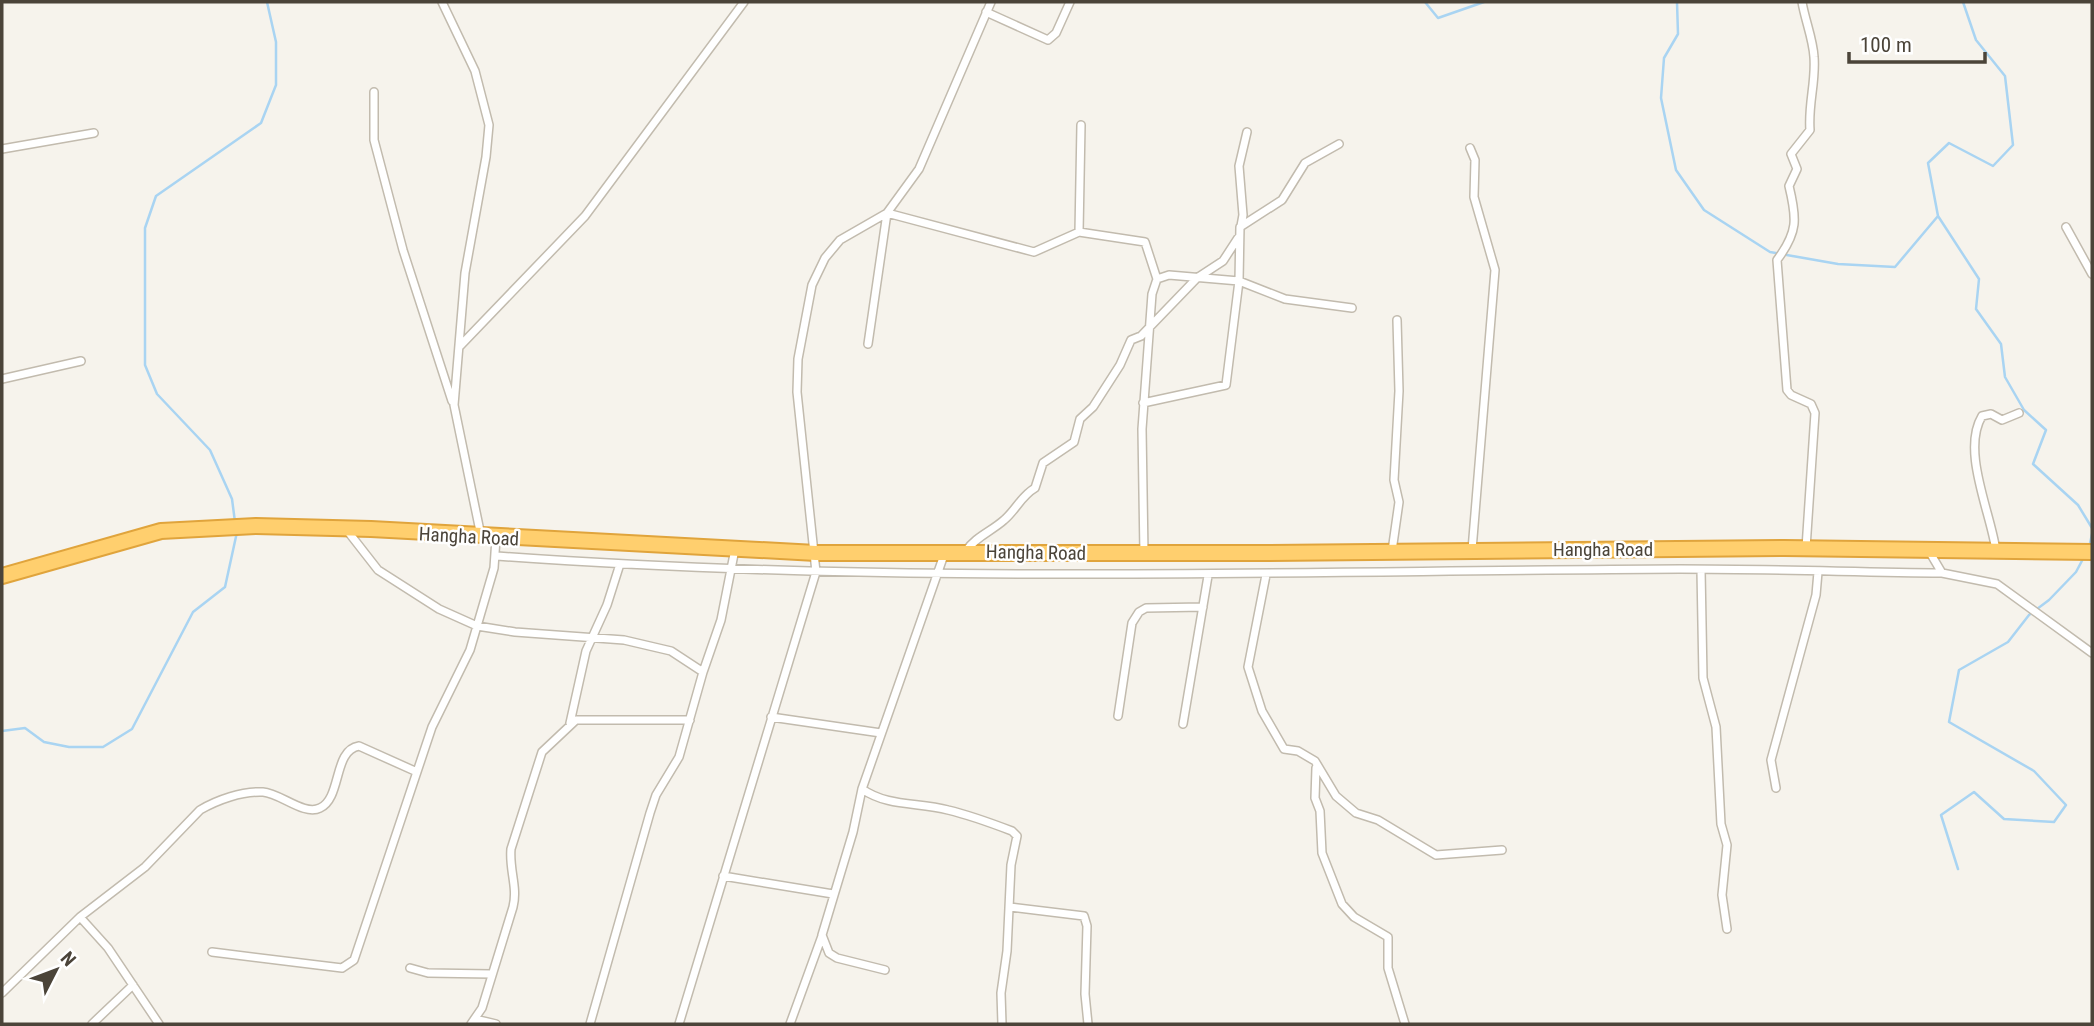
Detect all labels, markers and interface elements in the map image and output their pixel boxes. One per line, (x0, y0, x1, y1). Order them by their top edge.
scale bar (1849, 21, 1986, 65)
text: 100 m (1860, 33, 1912, 57)
street label: Hangha Road (418, 522, 520, 551)
street label: Hangha Road (1553, 538, 1653, 561)
street label: Hangha Road (986, 540, 1086, 565)
north arrow (21, 935, 91, 1005)
text: N (56, 947, 81, 971)

